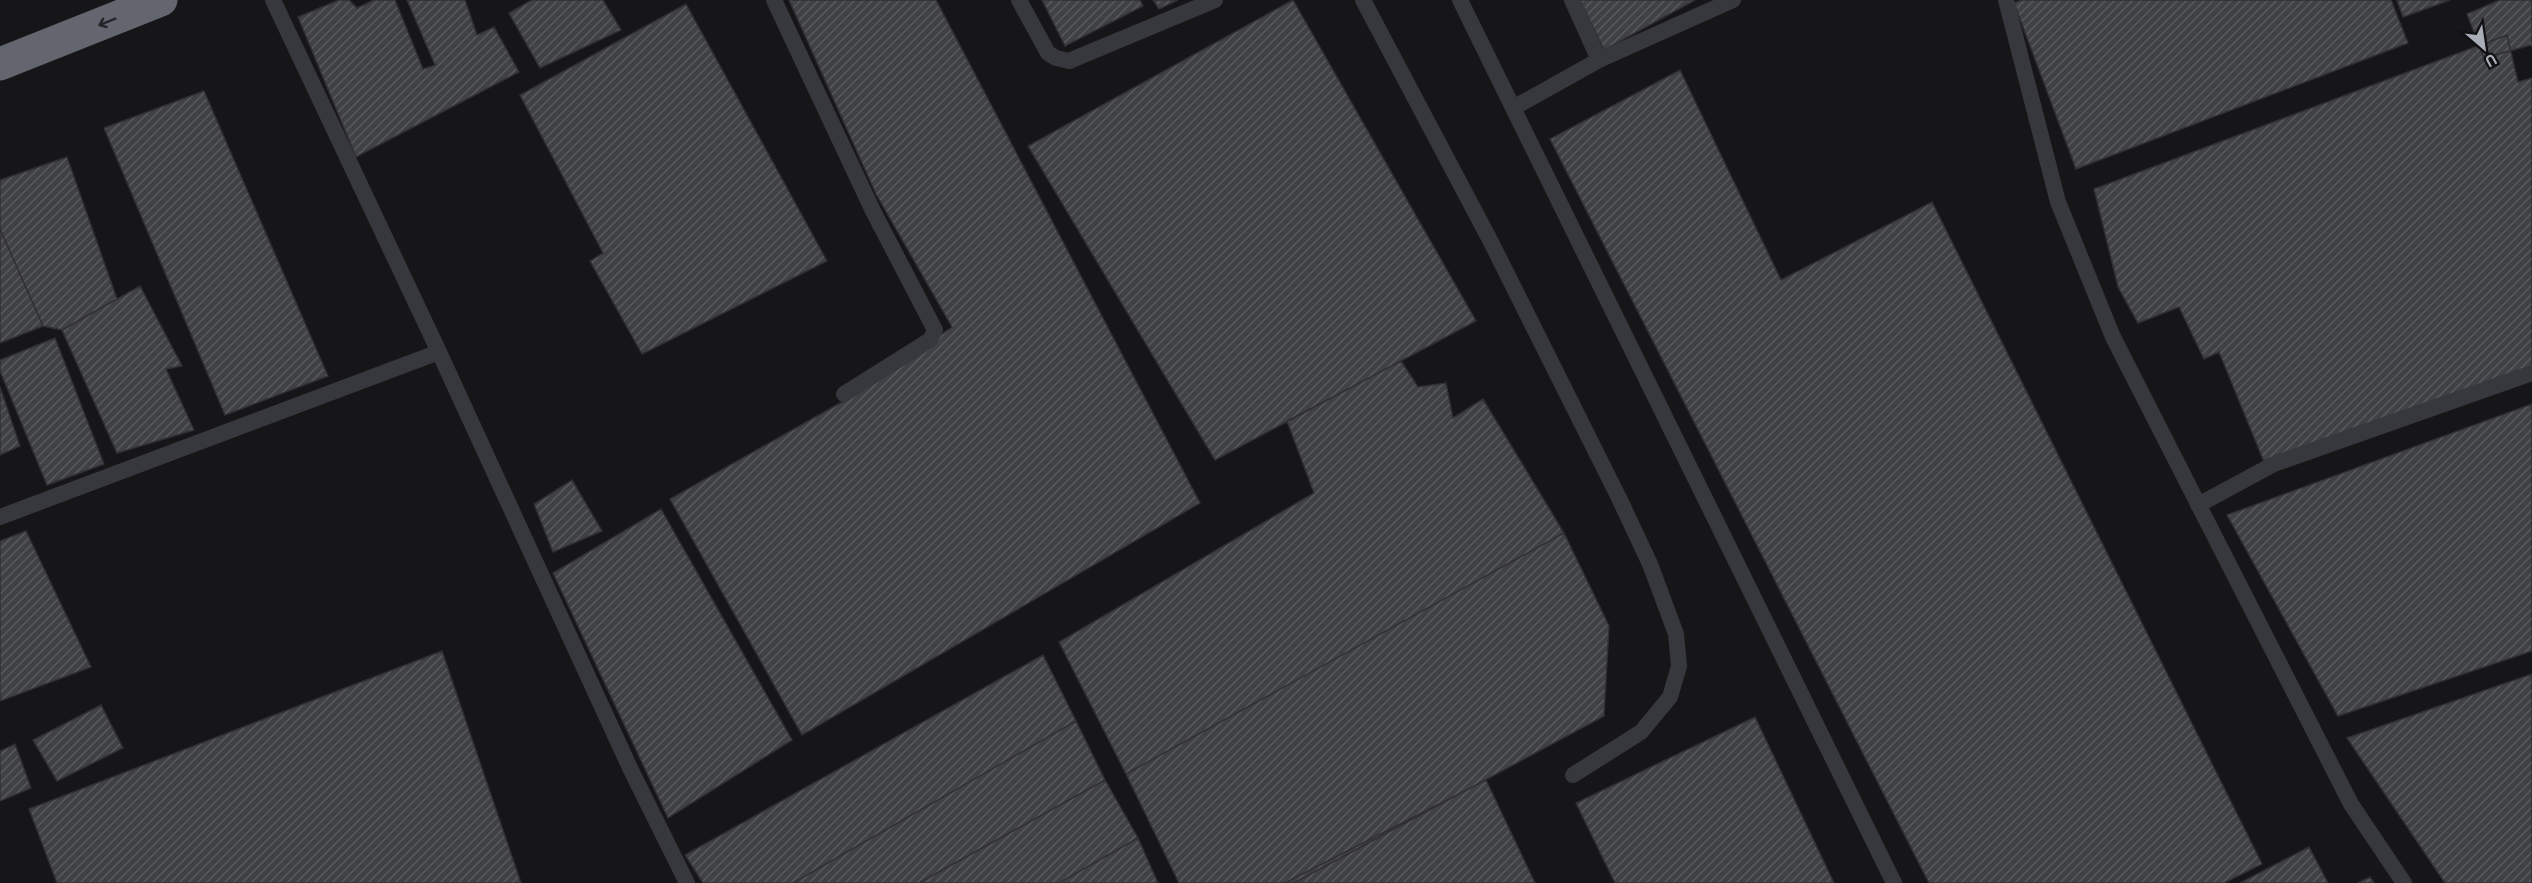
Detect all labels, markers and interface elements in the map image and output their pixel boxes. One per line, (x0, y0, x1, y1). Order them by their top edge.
one-way arrow (98, 17, 117, 28)
north arrow (2454, 18, 2514, 78)
text: U (2481, 48, 2502, 74)

